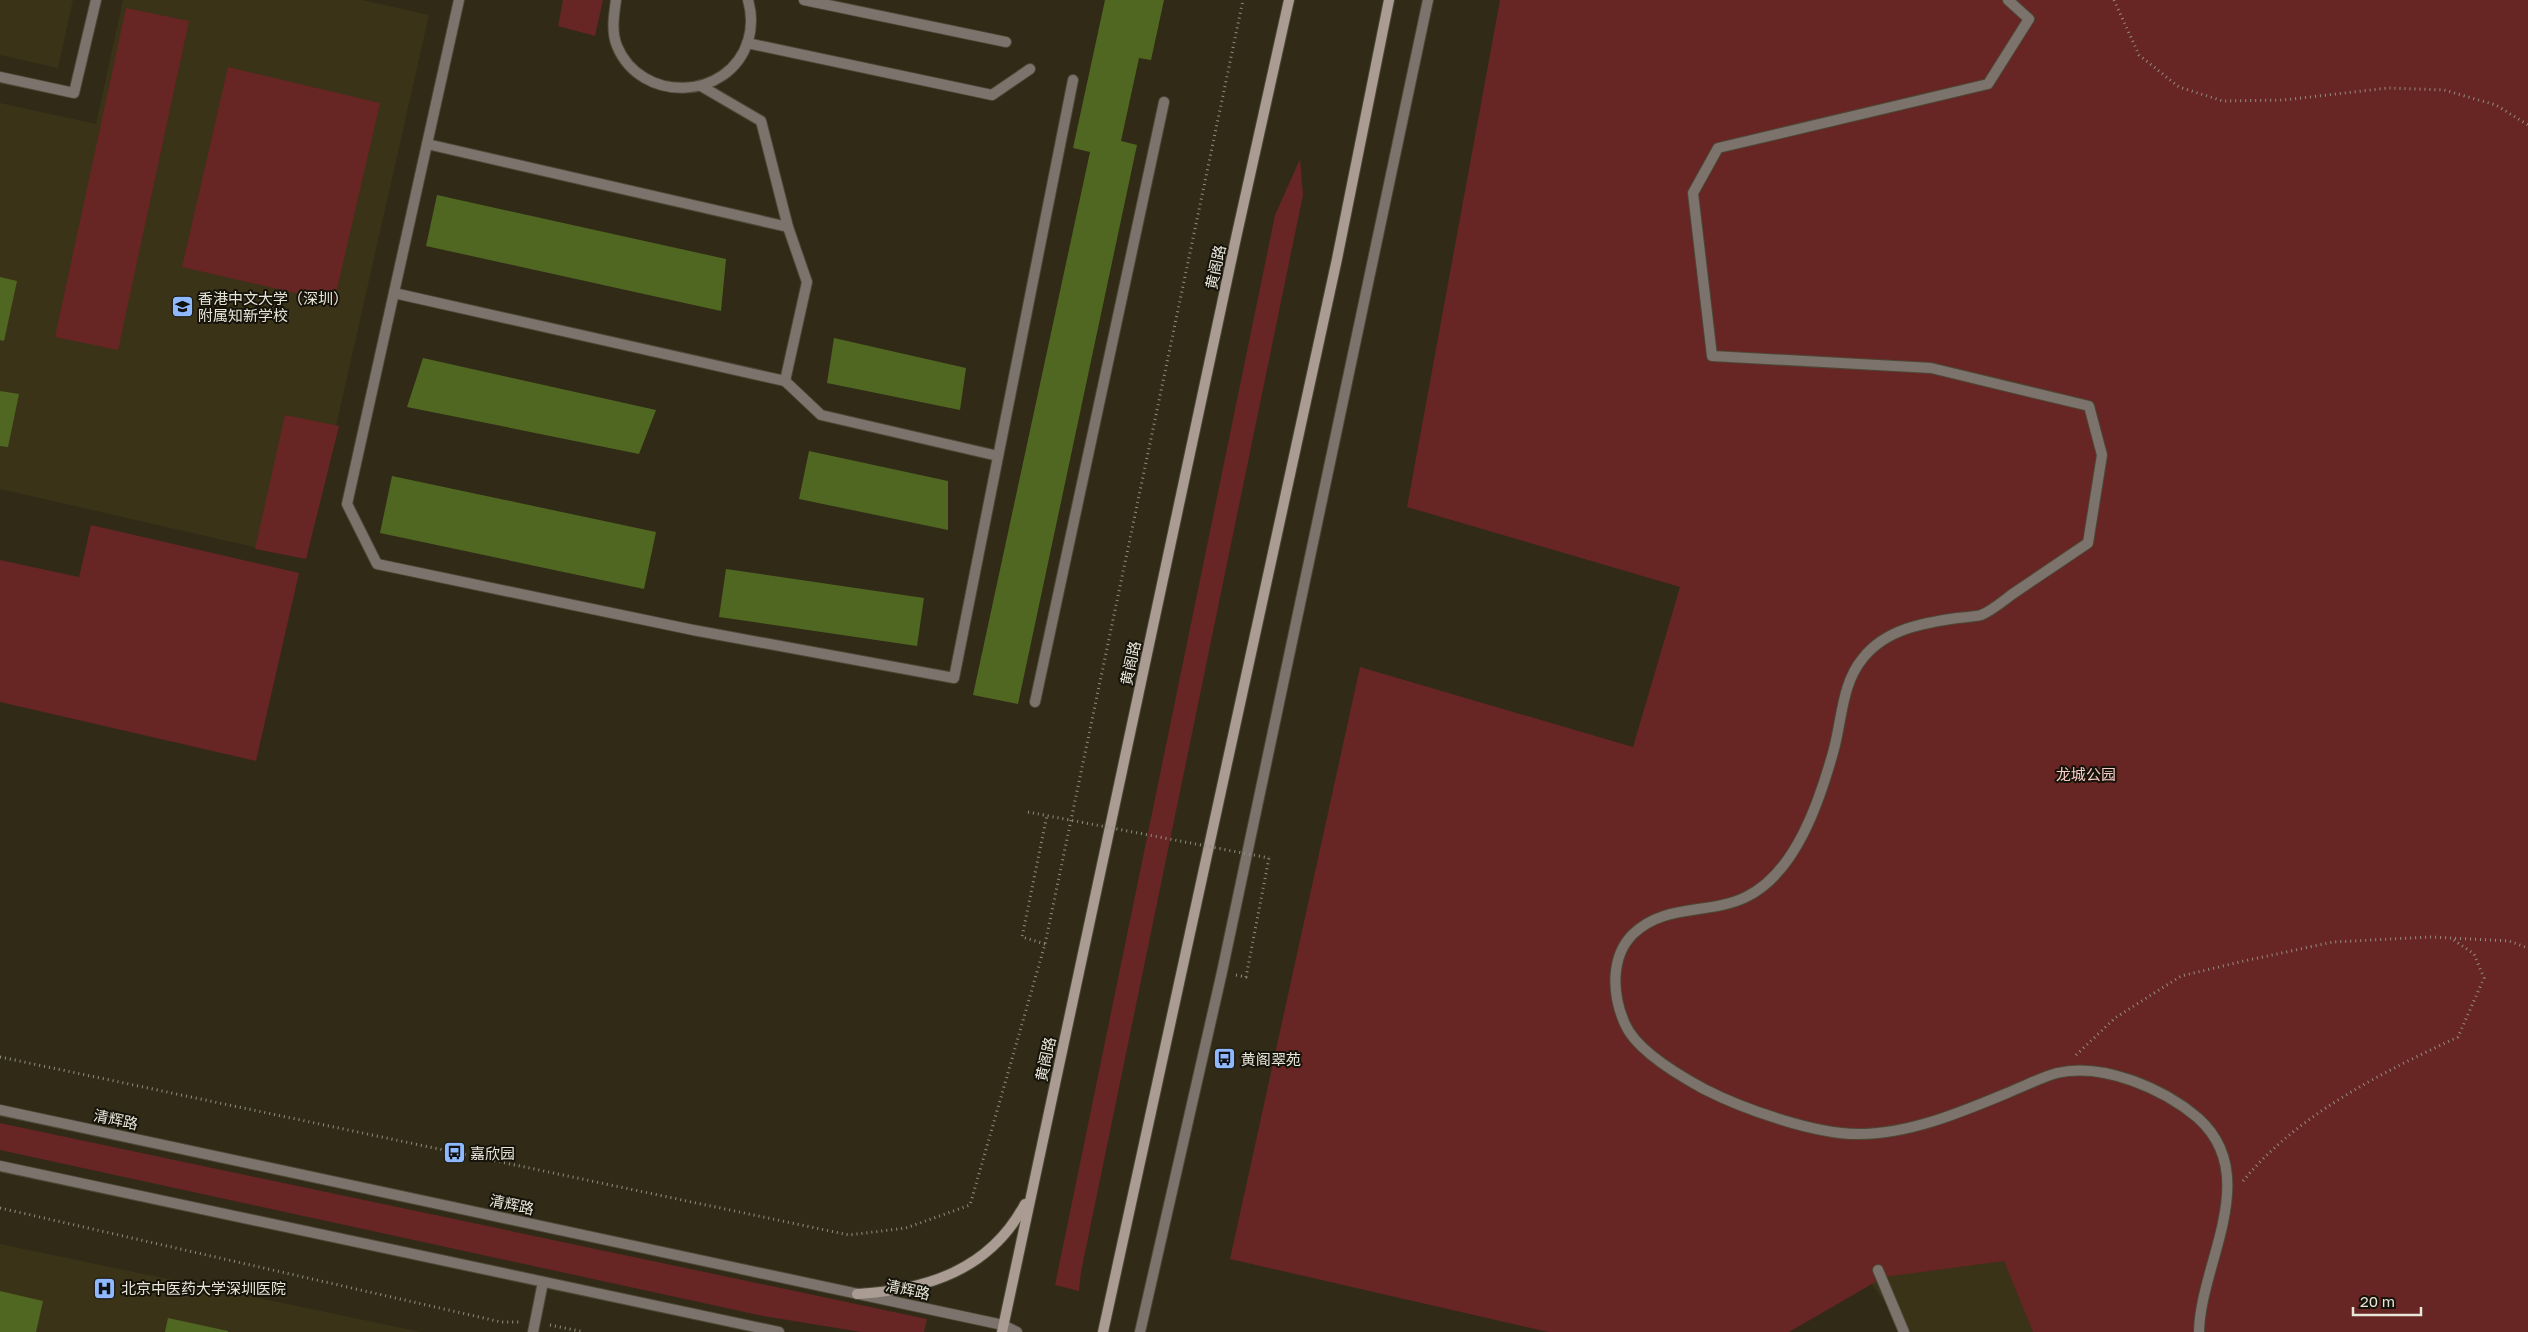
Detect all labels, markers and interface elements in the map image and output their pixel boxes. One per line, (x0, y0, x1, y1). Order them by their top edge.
street label: 黄阁路 (1202, 243, 1228, 291)
place label: 香港中文大学（深圳） 附属知新学校 (198, 289, 348, 324)
school or university icon: 香港中文大学（深圳） 附属知新学校 (170, 295, 194, 319)
street label: 黄阁路 (1117, 639, 1143, 687)
park label: 龙城公园 (2056, 765, 2116, 783)
street label: 黄阁路 (1032, 1035, 1058, 1083)
bus stop icon: 黄阁翠苑 (1213, 1047, 1237, 1071)
place label: 黄阁翠苑 (1241, 1050, 1301, 1068)
street label: 清辉路 (92, 1106, 140, 1132)
bus stop icon: 嘉欣园 (442, 1141, 466, 1165)
place label: 嘉欣园 (470, 1144, 515, 1162)
street label: 清辉路 (488, 1191, 536, 1217)
hospital icon: 北京中医药大学深圳医院 (93, 1276, 117, 1300)
street label: 清辉路 (884, 1276, 932, 1302)
place label: 北京中医药大学深圳医院 (121, 1279, 286, 1297)
scale bar (2353, 1284, 2420, 1316)
text: 20 m (2360, 1292, 2395, 1310)

